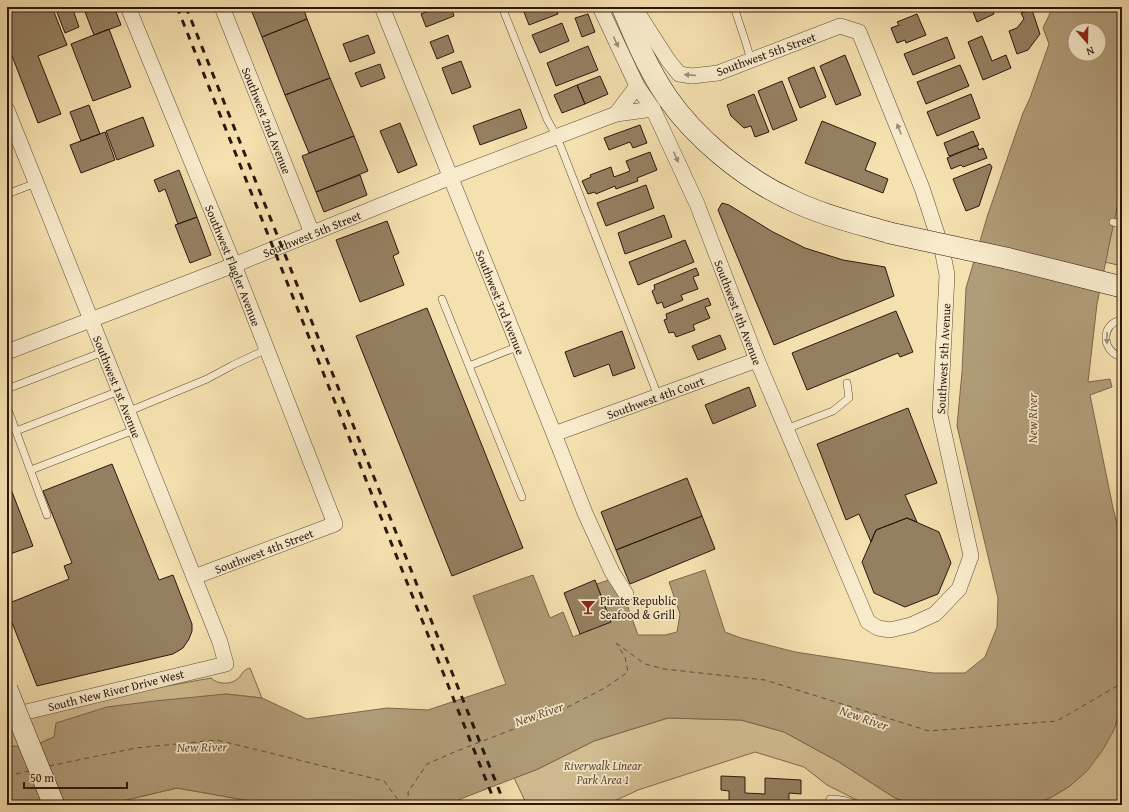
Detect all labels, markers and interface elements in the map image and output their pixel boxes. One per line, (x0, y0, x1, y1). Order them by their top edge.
north arrow (1067, 22, 1107, 62)
street label: Southwest 5th Street (714, 28, 819, 80)
one-way arrow (613, 37, 619, 48)
text: N (1084, 43, 1097, 60)
street label: Southwest 2nd Avenue (238, 64, 296, 177)
one-way arrow (684, 72, 696, 79)
one-way arrow (895, 123, 901, 135)
one-way arrow (673, 152, 679, 163)
street label: Southwest Flagler Avenue (202, 202, 266, 329)
street label: Southwest 5th Street (260, 206, 364, 261)
street label: Southwest 3rd Avenue (472, 247, 530, 357)
street label: Southwest 4th Avenue (711, 257, 767, 368)
street label: Southwest 5th Avenue (932, 302, 954, 415)
one-way arrow (1104, 332, 1110, 345)
street label: Southwest 1st Avenue (90, 333, 146, 441)
street label: Southwest 4th Court (604, 371, 707, 423)
water label: New River (1023, 392, 1042, 443)
street label: Southwest 4th Street (212, 524, 317, 578)
place label: Pirate Republic Seafood & Grill (600, 592, 677, 623)
bar icon: Pirate Republic Seafood & Grill (579, 598, 597, 616)
street label: South New River Drive West (46, 665, 187, 715)
water label: New River (512, 696, 567, 731)
water label: New River (837, 701, 892, 736)
water label: New River (177, 737, 228, 757)
park label: Riverwalk Linear Park Area 1 (563, 757, 642, 788)
scale bar (24, 764, 127, 790)
text: 50 m (30, 769, 54, 786)

